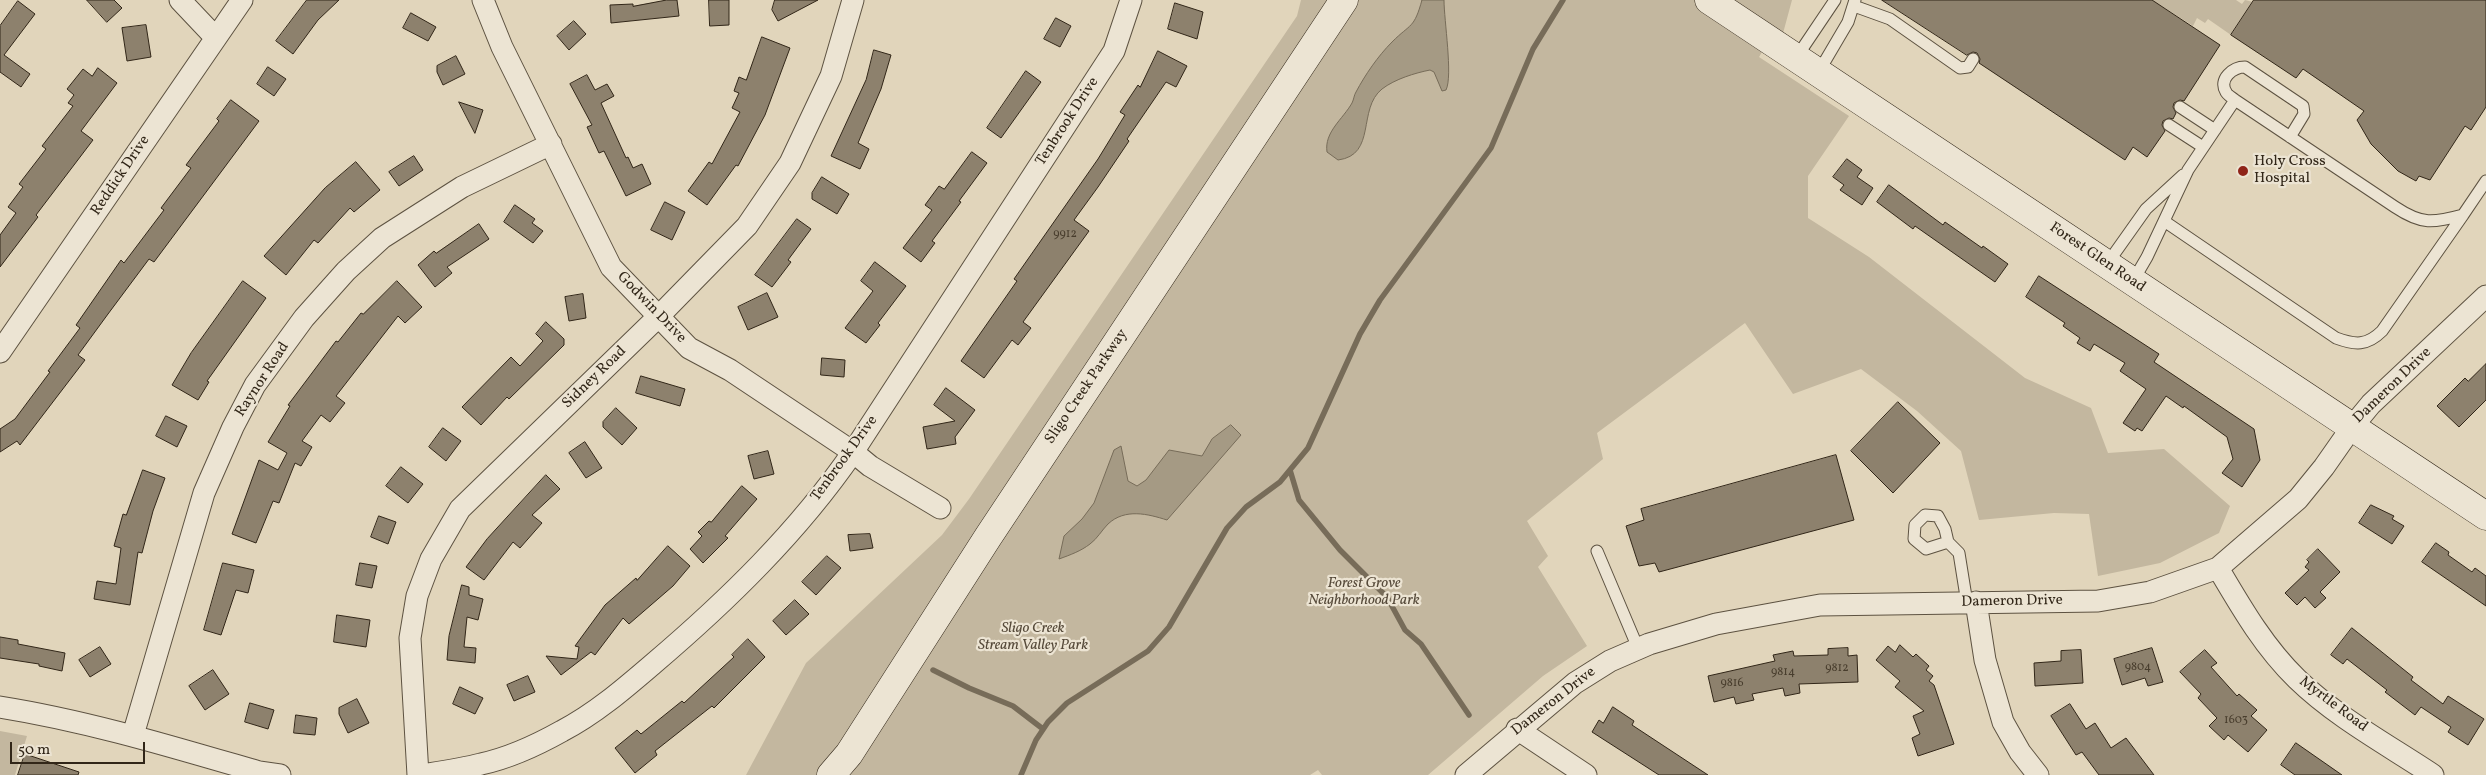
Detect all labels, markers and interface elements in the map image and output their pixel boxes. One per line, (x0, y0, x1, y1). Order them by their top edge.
street label: Tenbrook Drive (1033, 74, 1103, 170)
street label: Reddick Drive (88, 133, 154, 219)
place label: Holy Cross Hospital (2254, 153, 2326, 188)
marker: Holy Cross Hospital (2236, 164, 2250, 178)
street label: Forest Glen Road (2045, 219, 2149, 297)
house number: 9912 (1053, 228, 1077, 242)
street label: Godwin Drive (613, 269, 689, 347)
street label: Sligo Creek Parkway (1042, 326, 1132, 448)
street label: Raynor Road (232, 339, 294, 421)
street label: Sidney Road (559, 343, 631, 413)
street label: Dameron Drive (2350, 344, 2436, 428)
street label: Tenbrook Drive (808, 412, 882, 506)
park label: Forest Grove Neighborhood Park (1308, 575, 1420, 610)
street label: Dameron Drive (1961, 592, 2063, 612)
park label: Sligo Creek Stream Valley Park (978, 620, 1088, 655)
house number: 9804 (2125, 661, 2151, 675)
house number: 9812 (1825, 662, 1849, 676)
street label: Dameron Drive (1508, 664, 1600, 740)
house number: 9814 (1771, 666, 1795, 680)
street label: Myrtle Road (2295, 673, 2371, 737)
house number: 9816 (1720, 677, 1744, 691)
house number: 1603 (2224, 714, 2248, 728)
scale bar (12, 732, 148, 764)
text: 50 m (18, 740, 50, 761)

